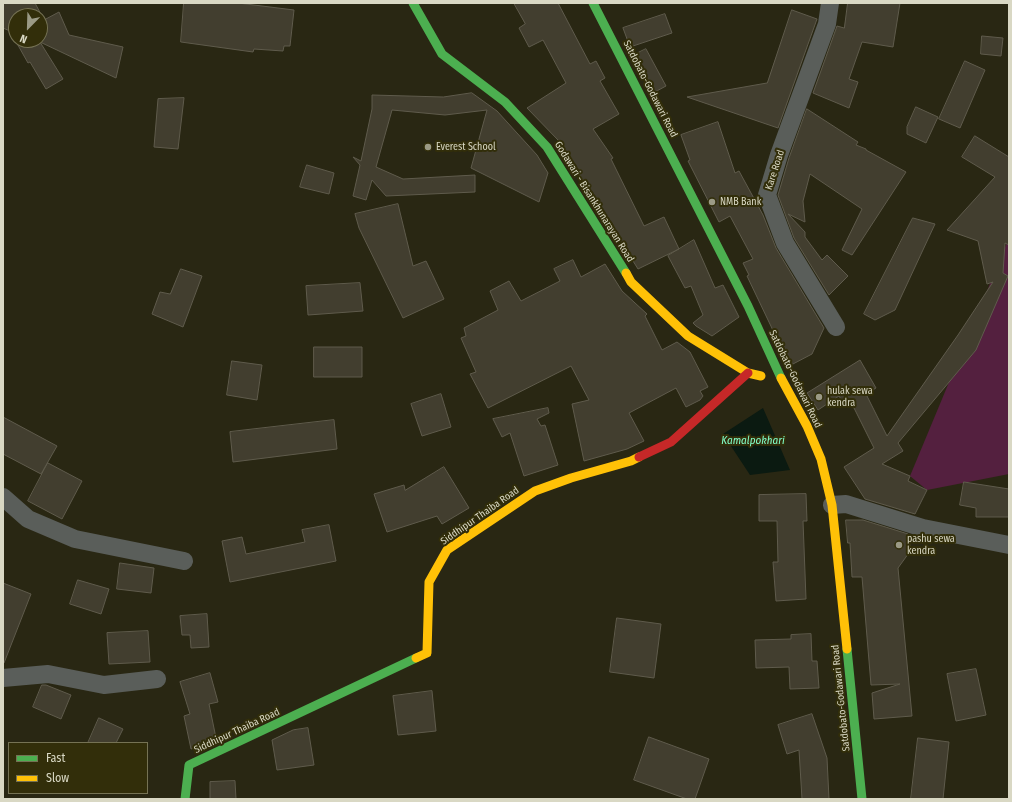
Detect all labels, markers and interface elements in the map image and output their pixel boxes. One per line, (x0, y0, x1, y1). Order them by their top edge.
north arrow (8, 8, 48, 48)
text: N (18, 31, 29, 46)
street label: Satdobato-Godawari Road (620, 38, 680, 140)
street label: Godawari - Bisankhunarayan Road (552, 139, 636, 265)
place label: Everest School (436, 141, 496, 153)
marker: Everest School (423, 142, 433, 152)
street label: Kare Road (763, 148, 787, 192)
place label: NMB Bank (720, 196, 761, 208)
marker: NMB Bank (707, 197, 717, 207)
street label: Satdobato-Godawari Road (766, 328, 824, 430)
place label: hulak sewa kendra (827, 385, 873, 408)
marker: hulak sewa kendra (814, 392, 824, 402)
water label: Kamalpokhari (721, 434, 785, 448)
street label: Siddhipur Thaiba Road (439, 484, 521, 548)
place label: pashu sewa kendra (907, 533, 955, 556)
marker: pashu sewa kendra (894, 540, 904, 550)
street label: Satdobato-Godawari Road (829, 644, 853, 752)
street label: Siddhipur Thaiba Road (192, 706, 282, 756)
legend (8, 742, 148, 794)
text: Fast (46, 751, 65, 765)
text: Slow (46, 771, 69, 785)

